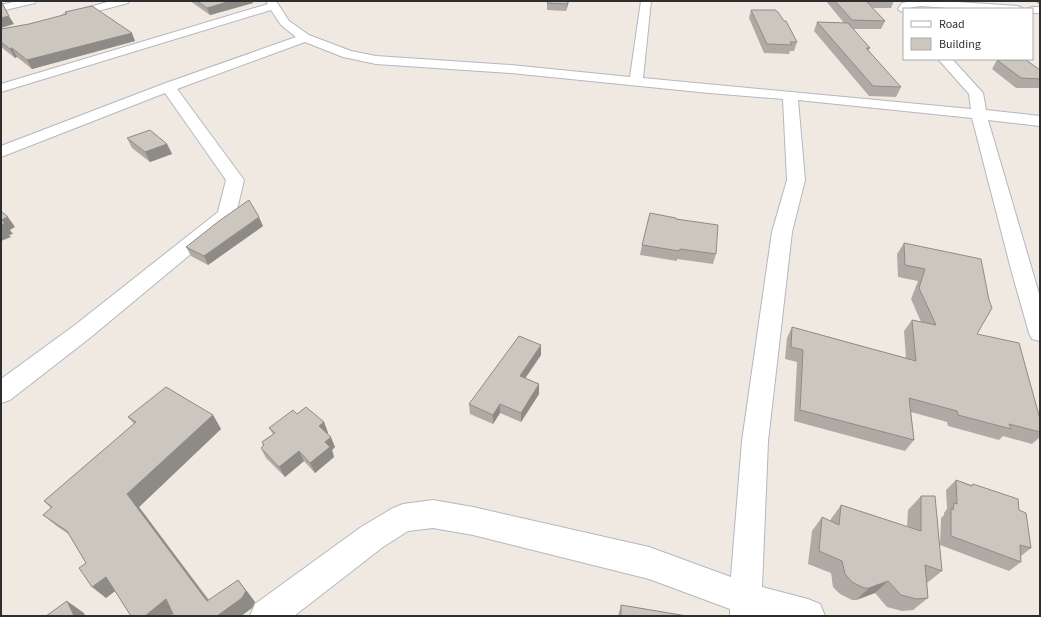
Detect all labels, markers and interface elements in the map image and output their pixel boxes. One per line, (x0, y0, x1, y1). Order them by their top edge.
legend (903, 8, 1033, 60)
text: Road (939, 16, 965, 33)
text: Building (939, 36, 981, 53)

